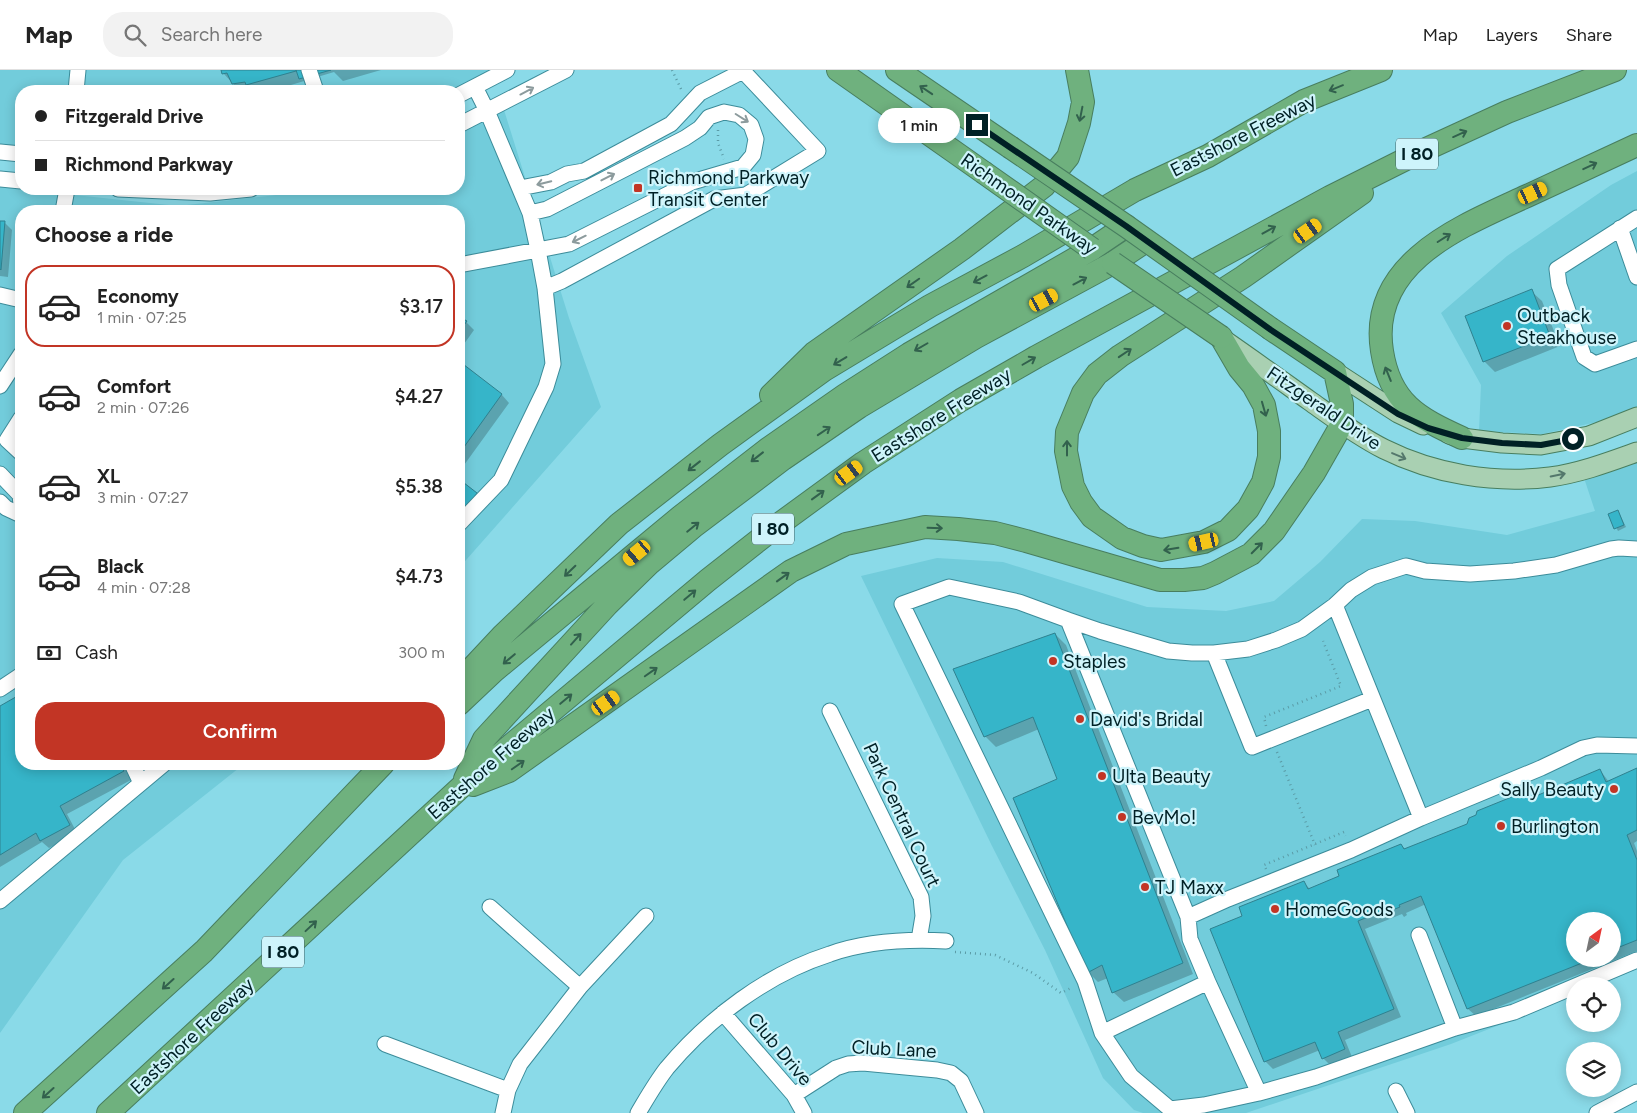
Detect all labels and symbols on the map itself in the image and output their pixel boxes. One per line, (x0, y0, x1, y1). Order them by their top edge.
one-way arrow (1329, 84, 1344, 94)
one-way arrow (919, 85, 933, 95)
one-way arrow (519, 86, 534, 96)
street label: Eastshore Freeway (1166, 88, 1320, 182)
one-way arrow (1075, 106, 1085, 122)
callout: 1 min (877, 108, 960, 142)
one-way arrow (734, 114, 748, 124)
route end (966, 114, 988, 136)
one-way arrow (1452, 128, 1467, 138)
road number: I 80 (1396, 138, 1438, 170)
street label: Richmond Parkway (956, 148, 1102, 260)
one-way arrow (1582, 161, 1597, 171)
place label: Richmond Parkway Transit Center (648, 166, 809, 211)
one-way arrow (601, 172, 616, 182)
one-way arrow (537, 179, 553, 188)
car (1516, 180, 1549, 206)
marker: Richmond Parkway Transit Center (632, 182, 644, 194)
car (1291, 216, 1324, 246)
one-way arrow (1261, 225, 1275, 235)
one-way arrow (1437, 233, 1451, 243)
one-way arrow (572, 235, 587, 245)
one-way arrow (973, 275, 988, 284)
one-way arrow (1072, 276, 1087, 285)
one-way arrow (907, 278, 920, 289)
car (1027, 286, 1060, 314)
place label: Outback Steakhouse (1517, 304, 1617, 349)
marker: Outback Steakhouse (1501, 320, 1513, 332)
one-way arrow (914, 343, 928, 353)
one-way arrow (1118, 348, 1132, 358)
one-way arrow (1021, 356, 1036, 365)
one-way arrow (833, 357, 847, 367)
street label: Fitzgerald Drive (1263, 361, 1385, 455)
street label: Eastshore Freeway (867, 363, 1015, 467)
one-way arrow (1383, 367, 1392, 382)
one-way arrow (1259, 401, 1269, 417)
one-way arrow (817, 426, 831, 436)
route start (1562, 428, 1584, 450)
one-way arrow (1062, 440, 1072, 456)
one-way arrow (750, 452, 764, 462)
one-way arrow (1392, 452, 1407, 461)
car (832, 458, 865, 488)
one-way arrow (687, 460, 700, 471)
one-way arrow (1550, 470, 1566, 479)
one-way arrow (811, 490, 825, 500)
road number: I 80 (752, 514, 794, 544)
one-way arrow (686, 522, 700, 532)
one-way arrow (927, 523, 943, 533)
car (1187, 531, 1220, 553)
car (620, 538, 653, 568)
one-way arrow (1251, 542, 1263, 555)
one-way arrow (1163, 544, 1179, 554)
one-way arrow (564, 565, 576, 577)
one-way arrow (776, 572, 790, 582)
one-way arrow (684, 589, 697, 601)
one-way arrow (570, 632, 582, 645)
place label: Staples (1063, 650, 1126, 673)
one-way arrow (502, 653, 515, 665)
marker: Staples (1047, 655, 1059, 667)
one-way arrow (644, 667, 658, 677)
car (589, 688, 622, 718)
one-way arrow (559, 694, 572, 705)
street label: Eastshore Freeway (423, 702, 559, 824)
place label: David's Bridal (1090, 708, 1203, 731)
marker: David's Bridal (1074, 713, 1086, 725)
street label: Park Central Court (858, 739, 946, 891)
one-way arrow (511, 760, 525, 770)
place label: Ulta Beauty (1112, 765, 1211, 788)
marker: Ulta Beauty (1096, 770, 1108, 782)
place label: Sally Beauty (1500, 778, 1604, 801)
marker: Sally Beauty (1608, 783, 1620, 795)
place label: BevMo! (1132, 806, 1196, 829)
marker: BevMo! (1116, 811, 1128, 823)
place label: Burlington (1511, 815, 1599, 838)
marker: Burlington (1495, 820, 1507, 832)
place label: TJ Maxx (1155, 876, 1224, 899)
marker: TJ Maxx (1139, 881, 1151, 893)
place label: HomeGoods (1285, 898, 1393, 921)
marker: HomeGoods (1269, 903, 1281, 915)
north arrow (1566, 912, 1621, 968)
one-way arrow (304, 920, 317, 932)
road number: I 80 (262, 936, 304, 968)
street label: Eastshore Freeway (126, 973, 258, 1099)
one-way arrow (162, 978, 175, 990)
street label: Club Drive (743, 1008, 817, 1090)
street label: Club Lane (851, 1035, 937, 1063)
one-way arrow (41, 1087, 54, 1099)

